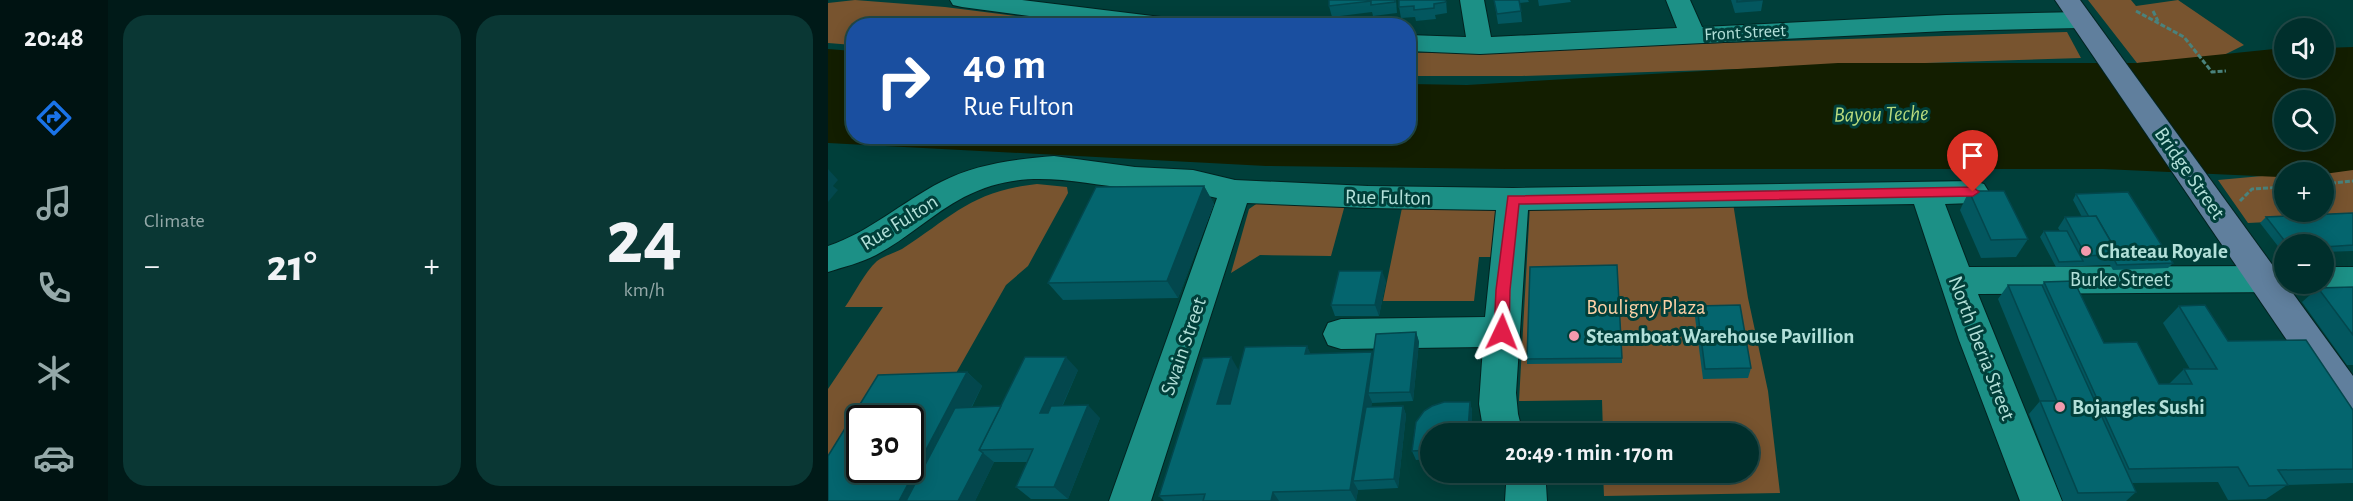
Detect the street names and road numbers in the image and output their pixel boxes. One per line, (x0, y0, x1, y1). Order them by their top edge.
street label: Front Street (1704, 22, 1787, 44)
street label: Bridge Street (2150, 124, 2229, 223)
street label: Rue Fulton (1345, 186, 1431, 209)
street label: Rue Fulton (857, 191, 941, 254)
street label: Burke Street (2070, 269, 2170, 290)
street label: North Iberia Street (1944, 273, 2019, 423)
street label: Swain Street (1157, 294, 1210, 398)

